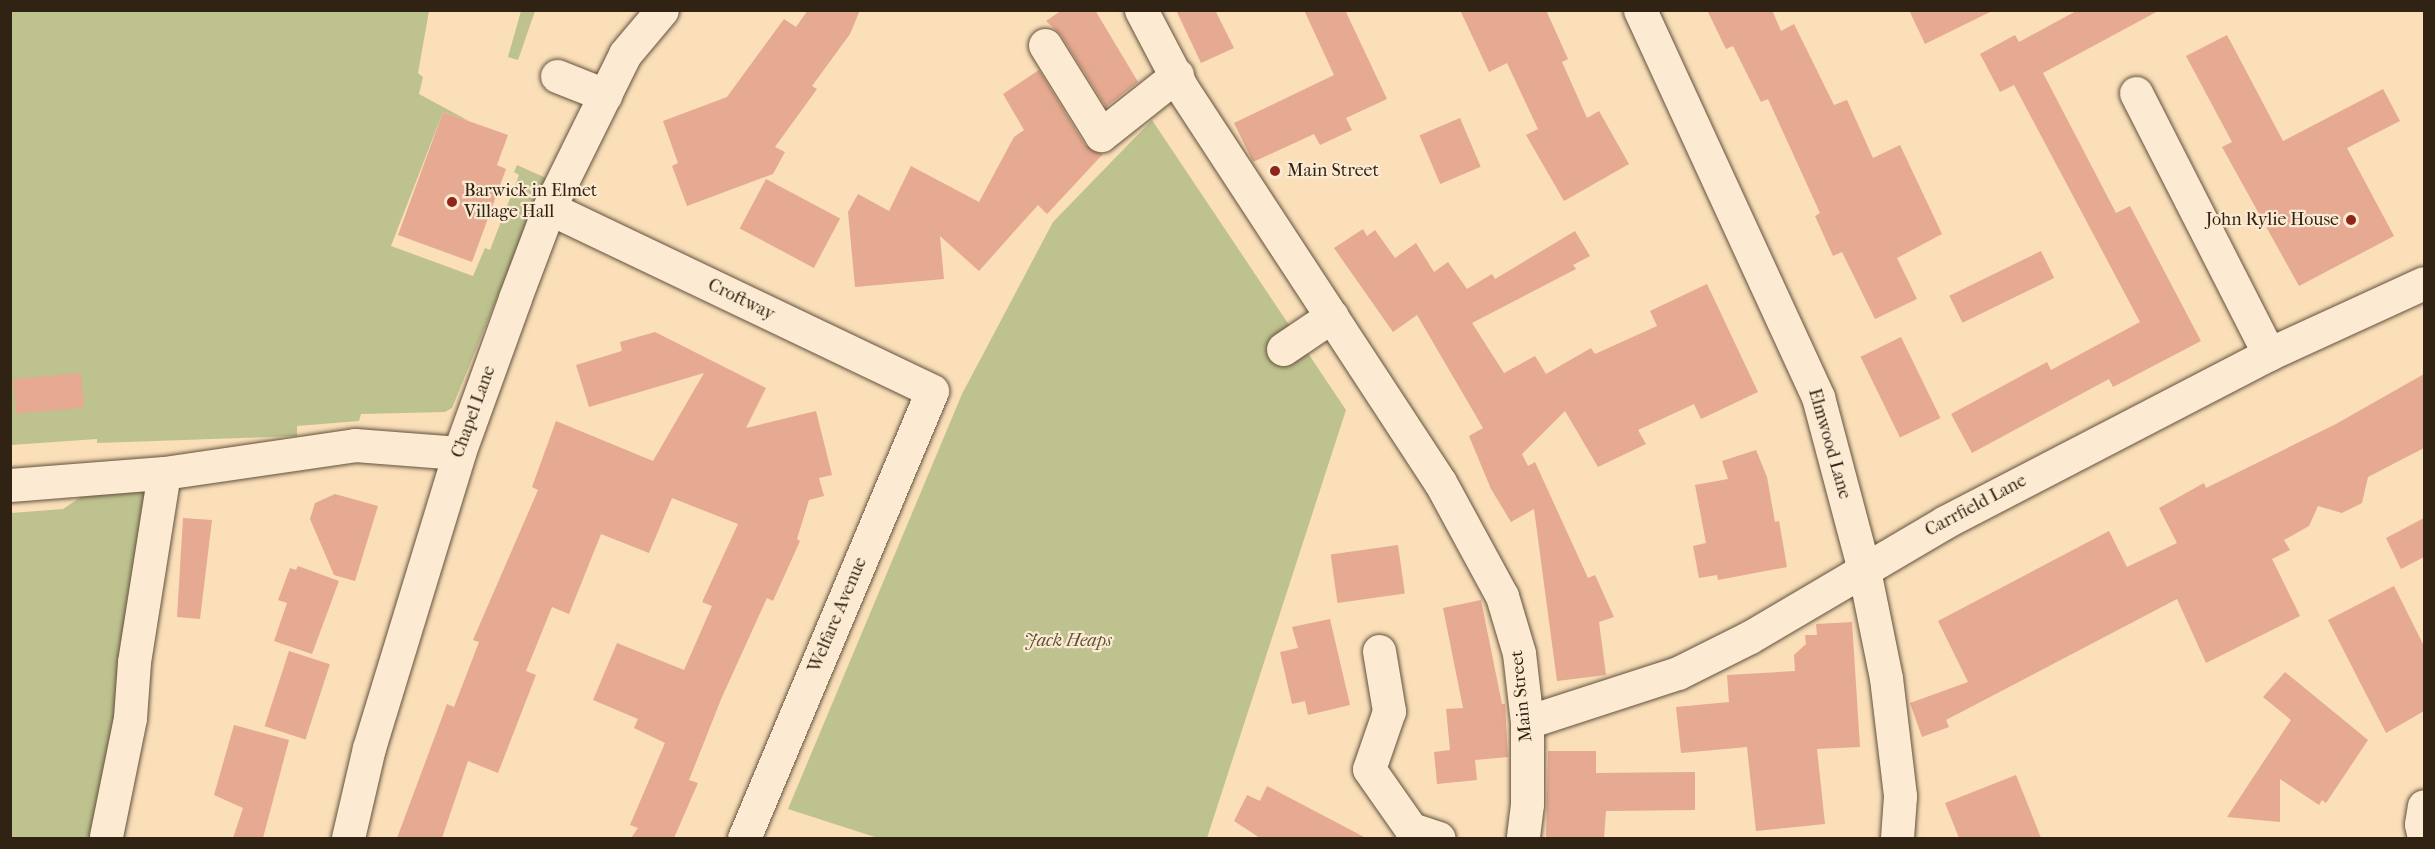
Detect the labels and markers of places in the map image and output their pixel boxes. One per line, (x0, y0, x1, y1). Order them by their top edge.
place label: Main Street (1287, 160, 1379, 182)
marker: Main Street (1268, 164, 1282, 178)
place label: Barwick in Elmet Village Hall (464, 181, 597, 224)
marker: Barwick in Elmet Village Hall (445, 195, 459, 209)
place label: John Rylie House (2206, 209, 2339, 231)
marker: John Rylie House (2344, 213, 2358, 227)

